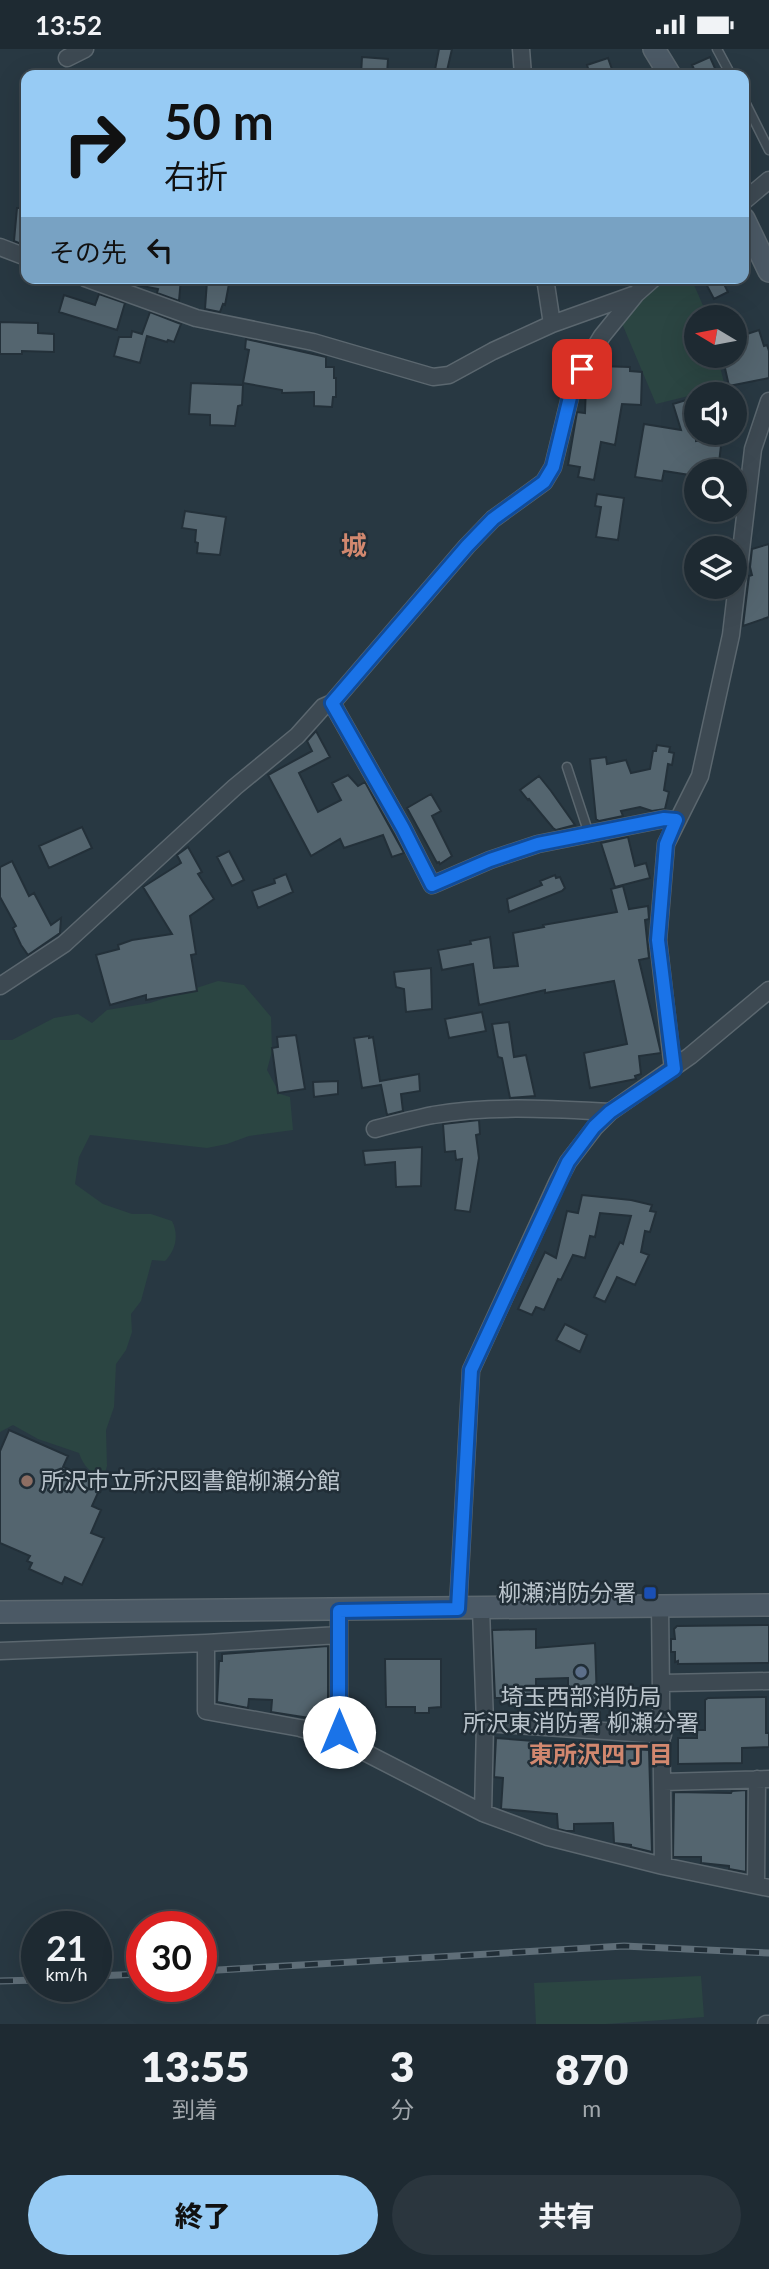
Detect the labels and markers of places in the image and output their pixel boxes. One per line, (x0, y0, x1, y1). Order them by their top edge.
pin (552, 339, 612, 399)
place label: 所沢市立所沢図書館柳瀬分館 (41, 1466, 340, 1494)
marker: 所沢市立所沢図書館柳瀬分館 (19, 1473, 35, 1489)
place label: 柳瀬消防分署 (498, 1578, 636, 1606)
marker: 柳瀬消防分署 (642, 1585, 658, 1601)
marker: 埼玉西部消防局 所沢東消防署 柳瀬分署 (573, 1664, 589, 1680)
place label: 埼玉西部消防局 所沢東消防署 柳瀬分署 (463, 1682, 699, 1736)

